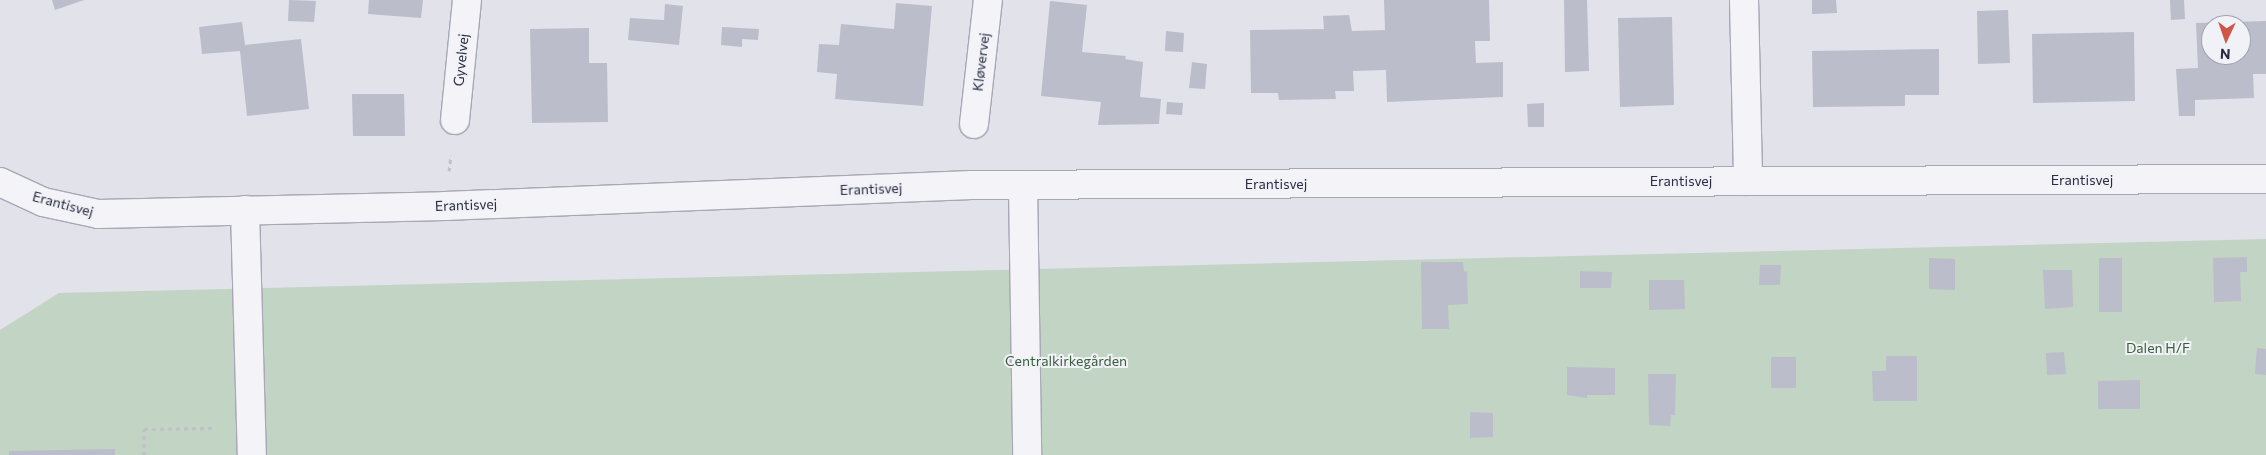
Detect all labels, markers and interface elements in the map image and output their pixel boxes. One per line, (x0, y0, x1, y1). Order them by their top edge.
north arrow (2201, 15, 2251, 65)
street label: Kløvervej (969, 32, 993, 92)
street label: Gyvelvej (450, 33, 472, 87)
text: N (2220, 46, 2231, 63)
street label: Erantisvej (2051, 172, 2113, 188)
street label: Erantisvej (1650, 173, 1712, 189)
street label: Erantisvej (1245, 176, 1307, 192)
street label: Erantisvej (839, 180, 903, 198)
street label: Erantisvej (31, 188, 95, 220)
street label: Erantisvej (434, 196, 498, 214)
park label: Dalen H/F (2126, 340, 2190, 356)
park label: Centralkirkegården (1005, 353, 1127, 369)

